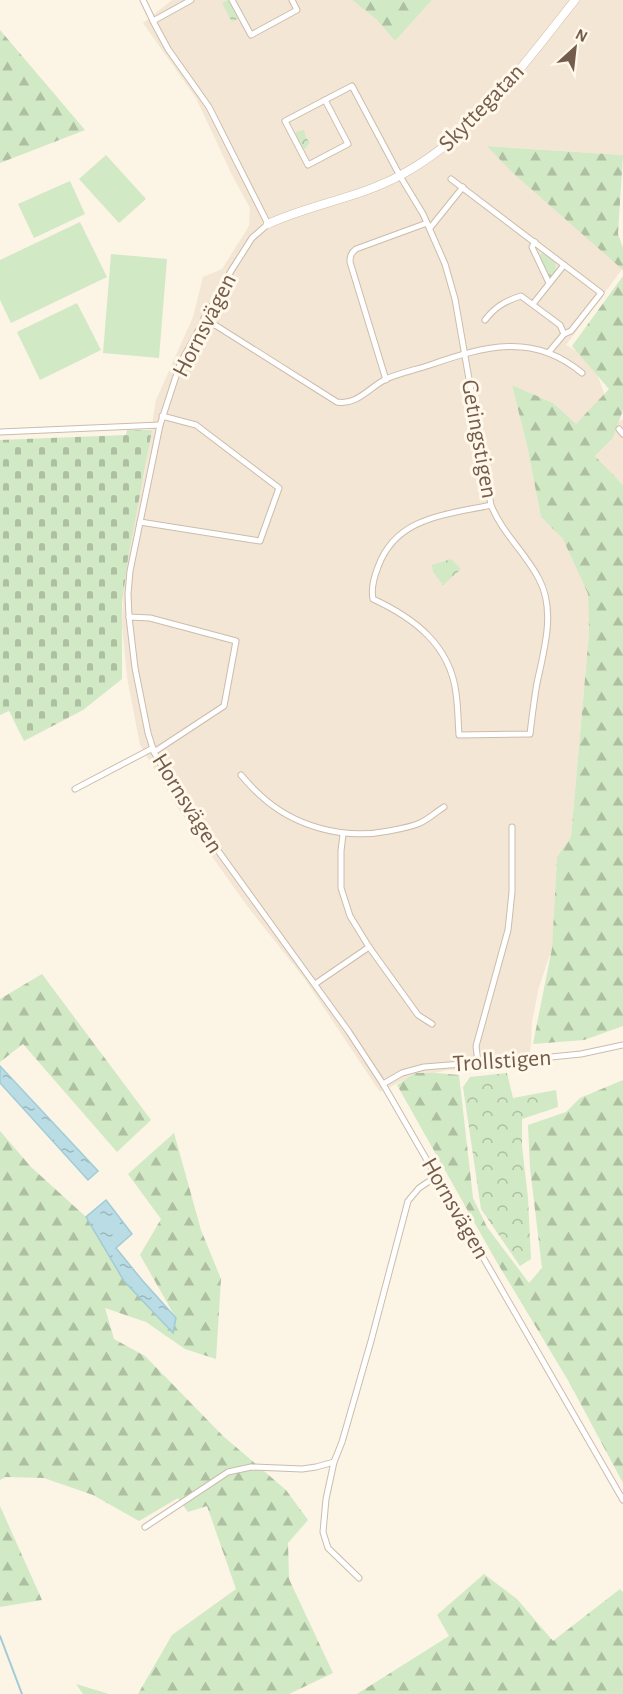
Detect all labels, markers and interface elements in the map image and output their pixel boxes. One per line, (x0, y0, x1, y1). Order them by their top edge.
north arrow (545, 18, 605, 78)
text: N (573, 26, 590, 45)
street label: Skyttegatan (434, 59, 529, 156)
street label: Hornsvägen (169, 270, 241, 381)
street label: Getingstigen (457, 378, 501, 500)
street label: Hornsvägen (147, 749, 227, 858)
street label: Trollstigen (452, 1046, 552, 1076)
street label: Hornsvägen (417, 1154, 494, 1263)

